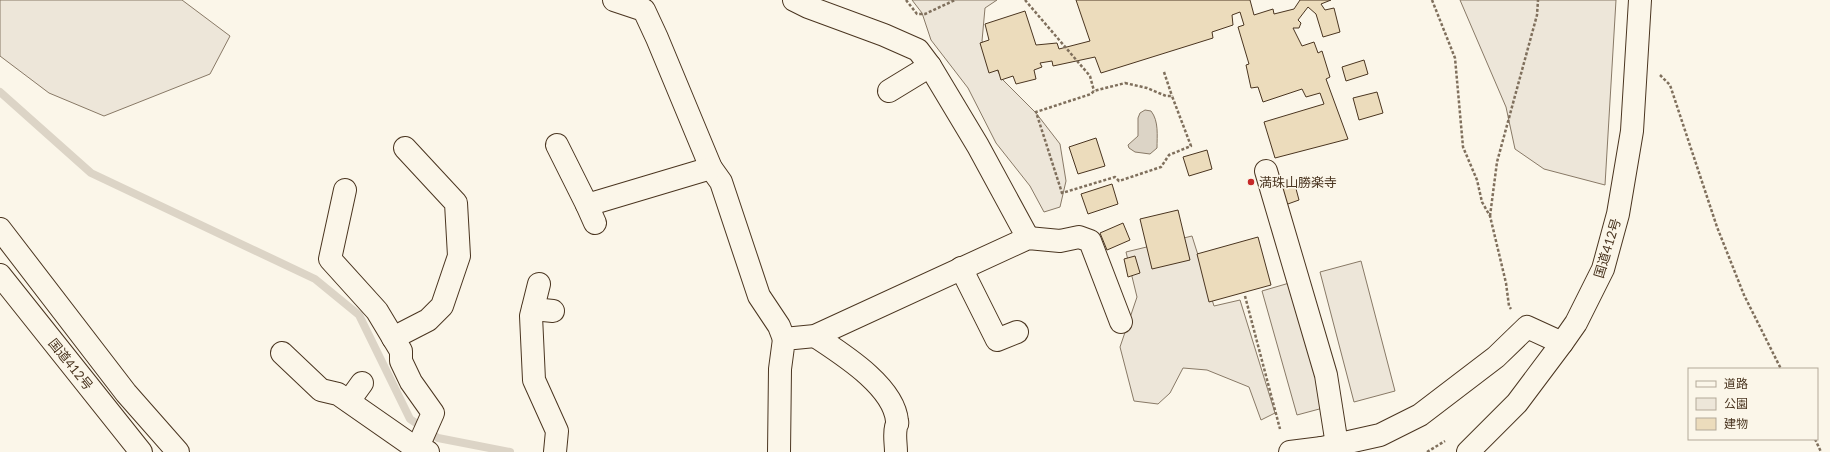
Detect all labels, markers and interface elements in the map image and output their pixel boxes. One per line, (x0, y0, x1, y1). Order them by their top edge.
place label: 満珠山勝楽寺 (1259, 174, 1337, 190)
marker: 満珠山勝楽寺 (1246, 177, 1256, 187)
street label: 国道412号 (1590, 216, 1624, 280)
street label: 国道412号 (45, 335, 97, 393)
legend (1688, 368, 1818, 440)
text: 道路 (1724, 376, 1748, 391)
text: 公園 (1724, 396, 1748, 411)
text: 建物 (1724, 416, 1748, 431)

